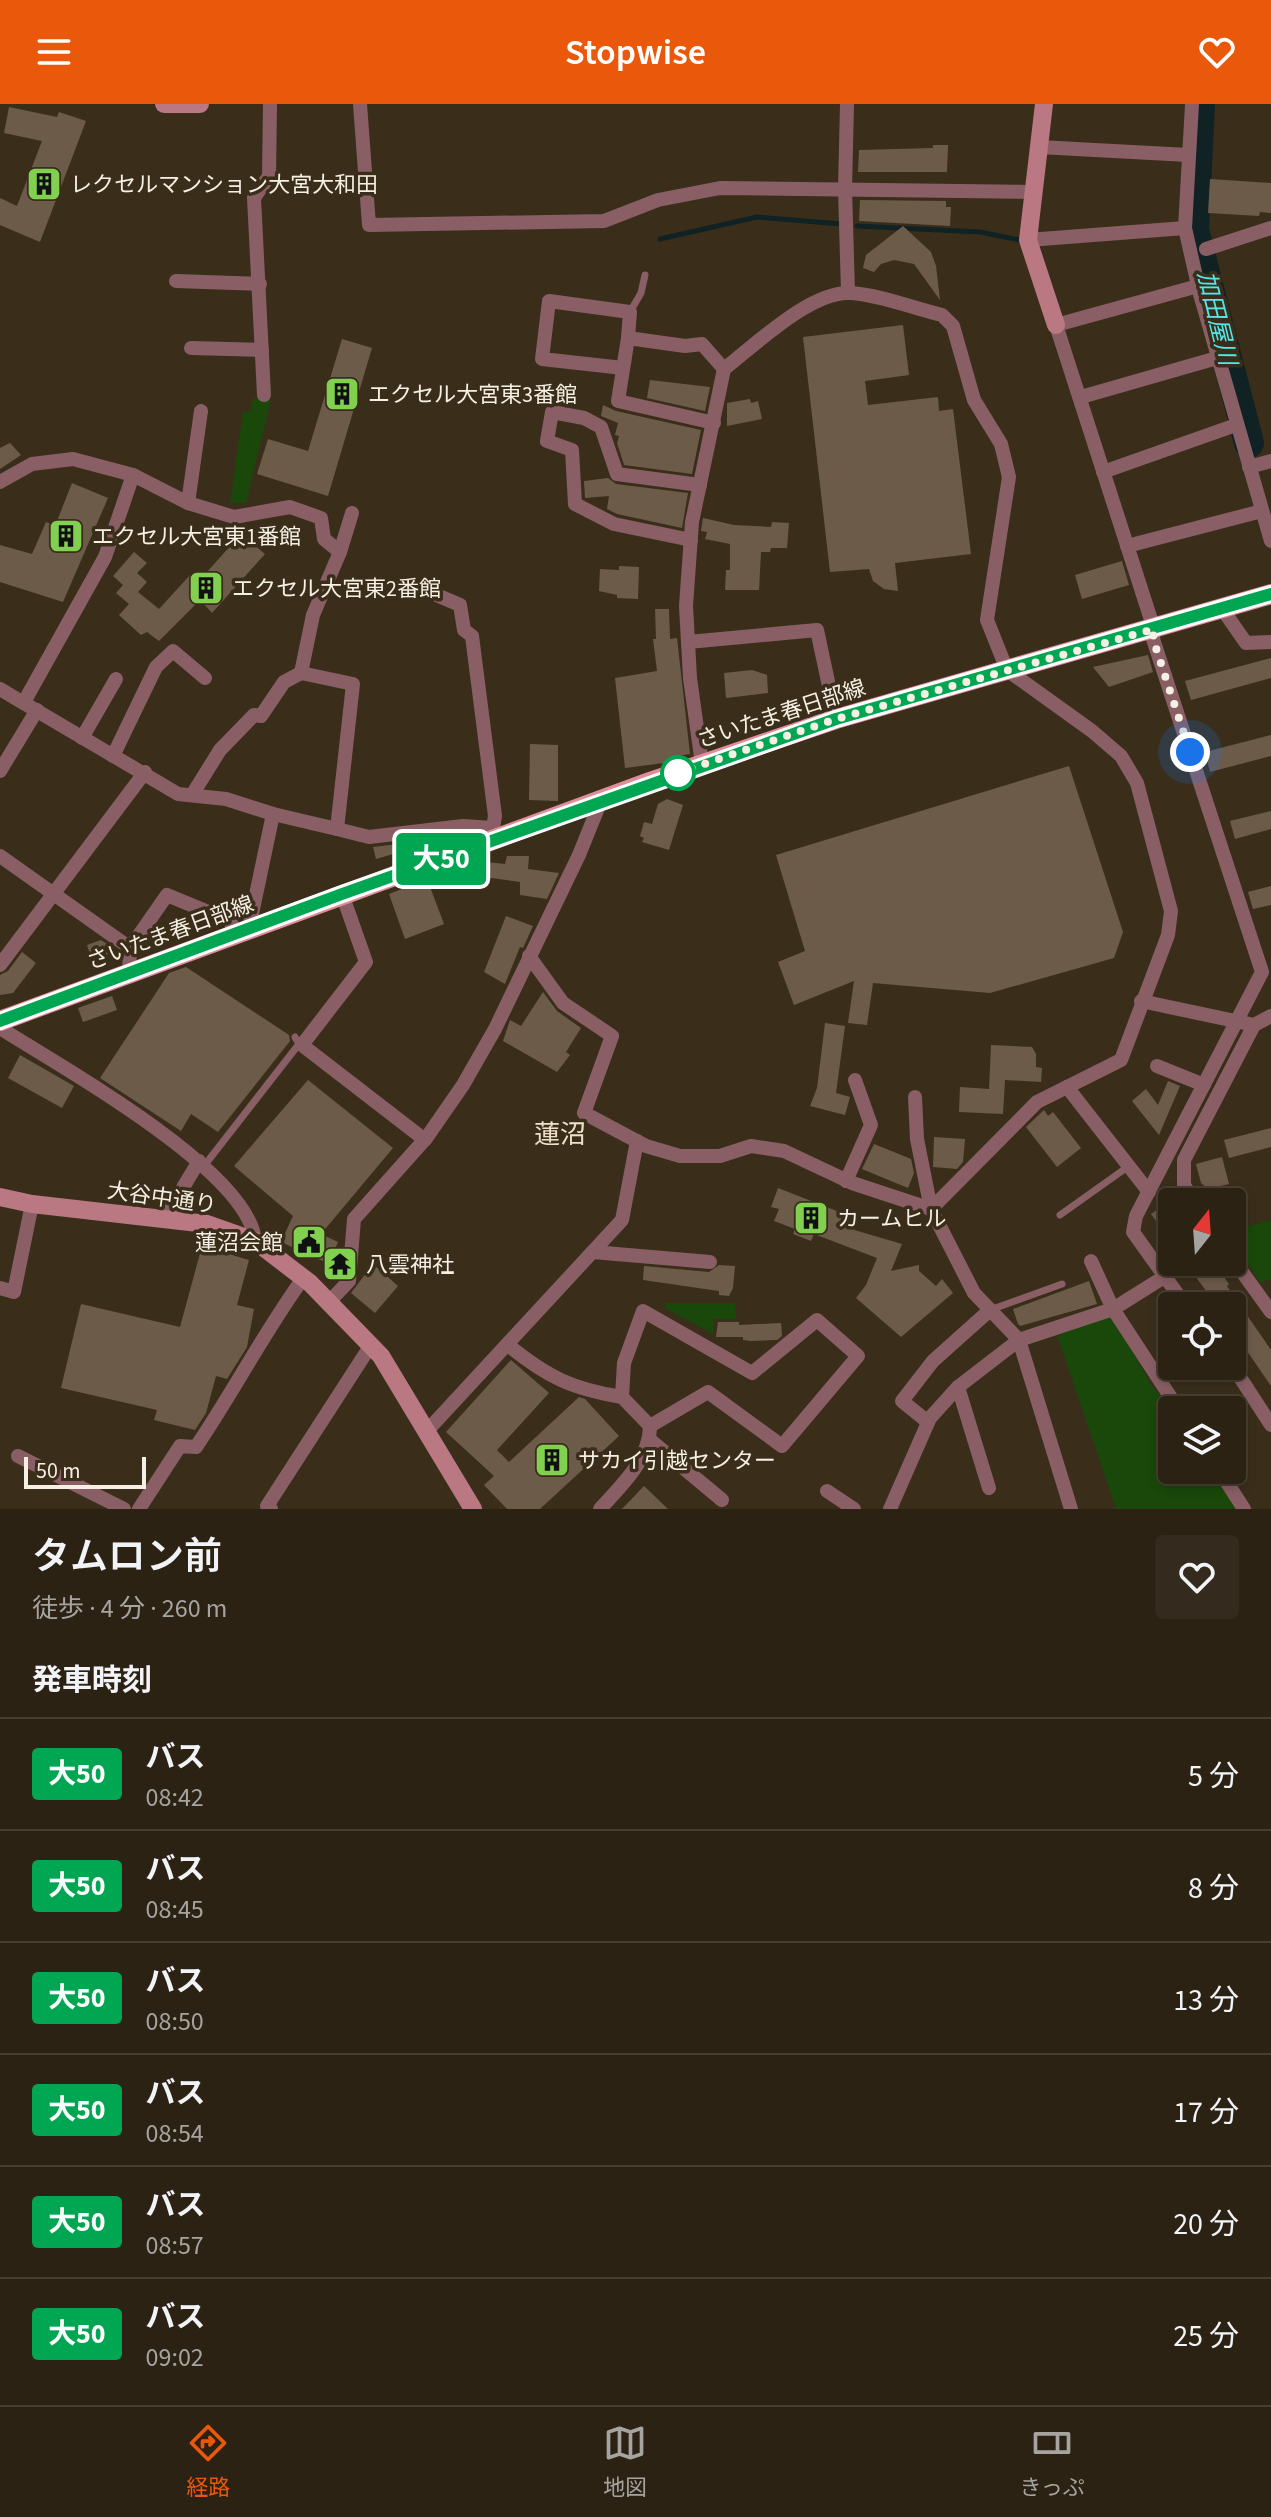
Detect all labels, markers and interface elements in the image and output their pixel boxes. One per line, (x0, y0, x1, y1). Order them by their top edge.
text: Stopwise (565, 27, 706, 78)
icon: menu (32, 30, 76, 74)
icon: heart (1195, 30, 1239, 74)
building icon: レクセルマンション大宮大和田 (25, 165, 63, 203)
place label: レクセルマンション大宮大和田 (70, 169, 378, 201)
water label: 加田屋川 (1188, 267, 1246, 372)
building icon: エクセル大宮東3番館 (323, 375, 361, 413)
place label: エクセル大宮東3番館 (368, 379, 577, 411)
building icon: エクセル大宮東1番館 (47, 517, 85, 555)
place label: エクセル大宮東1番館 (92, 521, 301, 553)
building icon: エクセル大宮東2番館 (187, 569, 225, 607)
place label: エクセル大宮東2番館 (232, 573, 441, 605)
street label: さいたま春日部線 (693, 672, 870, 756)
your location (1170, 732, 1210, 772)
unlabelled marker (661, 756, 695, 790)
line badge: 大50 (395, 833, 487, 885)
text: 大50 (412, 839, 470, 879)
street label: さいたま春日部線 (82, 888, 258, 978)
district label: 蓮沼 (534, 1116, 586, 1153)
street label: 大谷中通り (105, 1174, 219, 1221)
north arrow (1158, 1188, 1246, 1276)
map controls (1158, 1188, 1246, 1484)
building icon: カームヒル (792, 1199, 830, 1237)
place label: カームヒル (837, 1203, 946, 1235)
public building icon: 蓮沼会館 (290, 1223, 328, 1261)
place label: 蓮沼会館 (195, 1227, 283, 1259)
temple icon: 八雲神社 (321, 1245, 359, 1283)
place label: 八雲神社 (366, 1249, 454, 1281)
button: locate (1158, 1292, 1246, 1380)
button: layers (1158, 1396, 1246, 1484)
building icon: サカイ引越センター (533, 1441, 571, 1479)
place label: サカイ引越センター (578, 1445, 776, 1477)
scale bar (24, 1453, 146, 1489)
text: 50 m (36, 1455, 81, 1487)
text: タムロン前 (32, 1530, 222, 1584)
button: heart (1155, 1535, 1239, 1619)
text: 徒歩 · 4 分 · 260 m (32, 1590, 227, 1627)
text: 発車時刻 (32, 1659, 152, 1702)
text: バス (146, 1736, 206, 1779)
text: 大50 (48, 1754, 106, 1794)
text: 5 分 (1188, 1755, 1239, 1798)
text: 08:42 (146, 1779, 204, 1816)
text: バス (146, 1848, 206, 1891)
text: 大50 (48, 1866, 106, 1906)
text: 8 分 (1188, 1867, 1239, 1910)
text: 08:45 (146, 1891, 204, 1928)
text: バス (146, 1960, 206, 2003)
text: 大50 (48, 1978, 106, 2018)
text: 13 分 (1173, 1979, 1239, 2022)
text: 08:50 (146, 2003, 204, 2040)
text: バス (146, 2072, 206, 2115)
text: 大50 (48, 2090, 106, 2130)
text: 17 分 (1173, 2091, 1239, 2134)
text: 08:54 (146, 2115, 204, 2152)
text: バス (146, 2184, 206, 2227)
text: 大50 (48, 2202, 106, 2242)
text: 20 分 (1173, 2203, 1239, 2246)
text: 08:57 (146, 2227, 204, 2264)
text: バス (146, 2296, 206, 2339)
text: 大50 (48, 2314, 106, 2354)
text: 25 分 (1173, 2315, 1239, 2358)
text: 09:02 (146, 2339, 204, 2376)
tab: 経路 (186, 2421, 230, 2504)
tab: 地図 (603, 2421, 647, 2504)
tab: きっぷ (1020, 2421, 1085, 2504)

